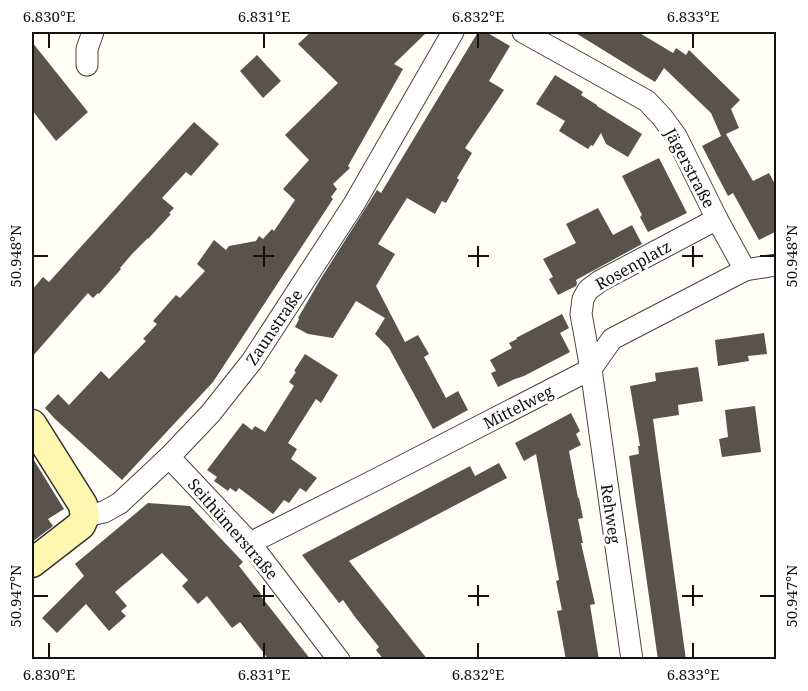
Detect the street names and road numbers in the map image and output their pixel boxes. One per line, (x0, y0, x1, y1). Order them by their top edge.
street label: Jägerstraße (659, 123, 720, 212)
street label: Rosenplatz (591, 235, 675, 295)
street label: Zaunstraße (241, 285, 307, 369)
street label: Mittelweg (479, 380, 557, 434)
street label: Seithümerstraße (183, 474, 283, 584)
street label: Rehweg (596, 483, 626, 546)

